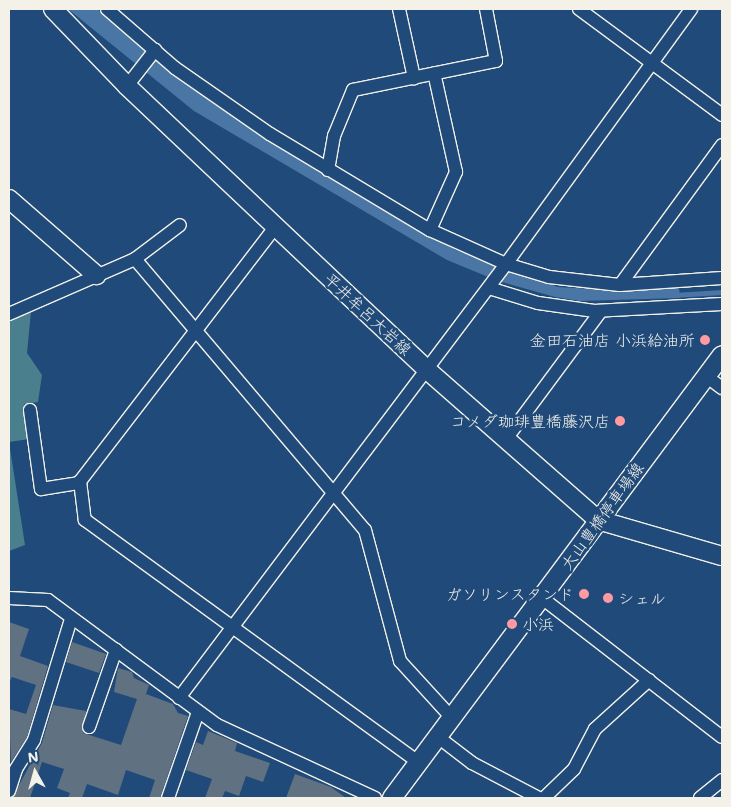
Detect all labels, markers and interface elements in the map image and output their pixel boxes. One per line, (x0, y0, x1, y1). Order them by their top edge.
street label: 平井牟呂大岩線 (320, 269, 416, 359)
place label: 金田石油店 小浜給油所 (530, 330, 695, 350)
marker: 金田石油店 小浜給油所 (699, 334, 711, 346)
place label: コメダ珈琲豊橋藤沢店 (450, 411, 610, 431)
marker: コメダ珈琲豊橋藤沢店 (614, 415, 626, 427)
street label: 大山豊橋停車場線 (557, 459, 647, 573)
place label: ガソリンスタンド (446, 584, 574, 604)
marker: ガソリンスタンド (578, 588, 590, 600)
place label: シェル (618, 588, 666, 608)
marker: シェル (602, 592, 614, 604)
place label: 小浜 (522, 614, 554, 634)
marker: 小浜 (506, 618, 518, 630)
north arrow (10, 747, 60, 797)
text: N (27, 747, 40, 767)

